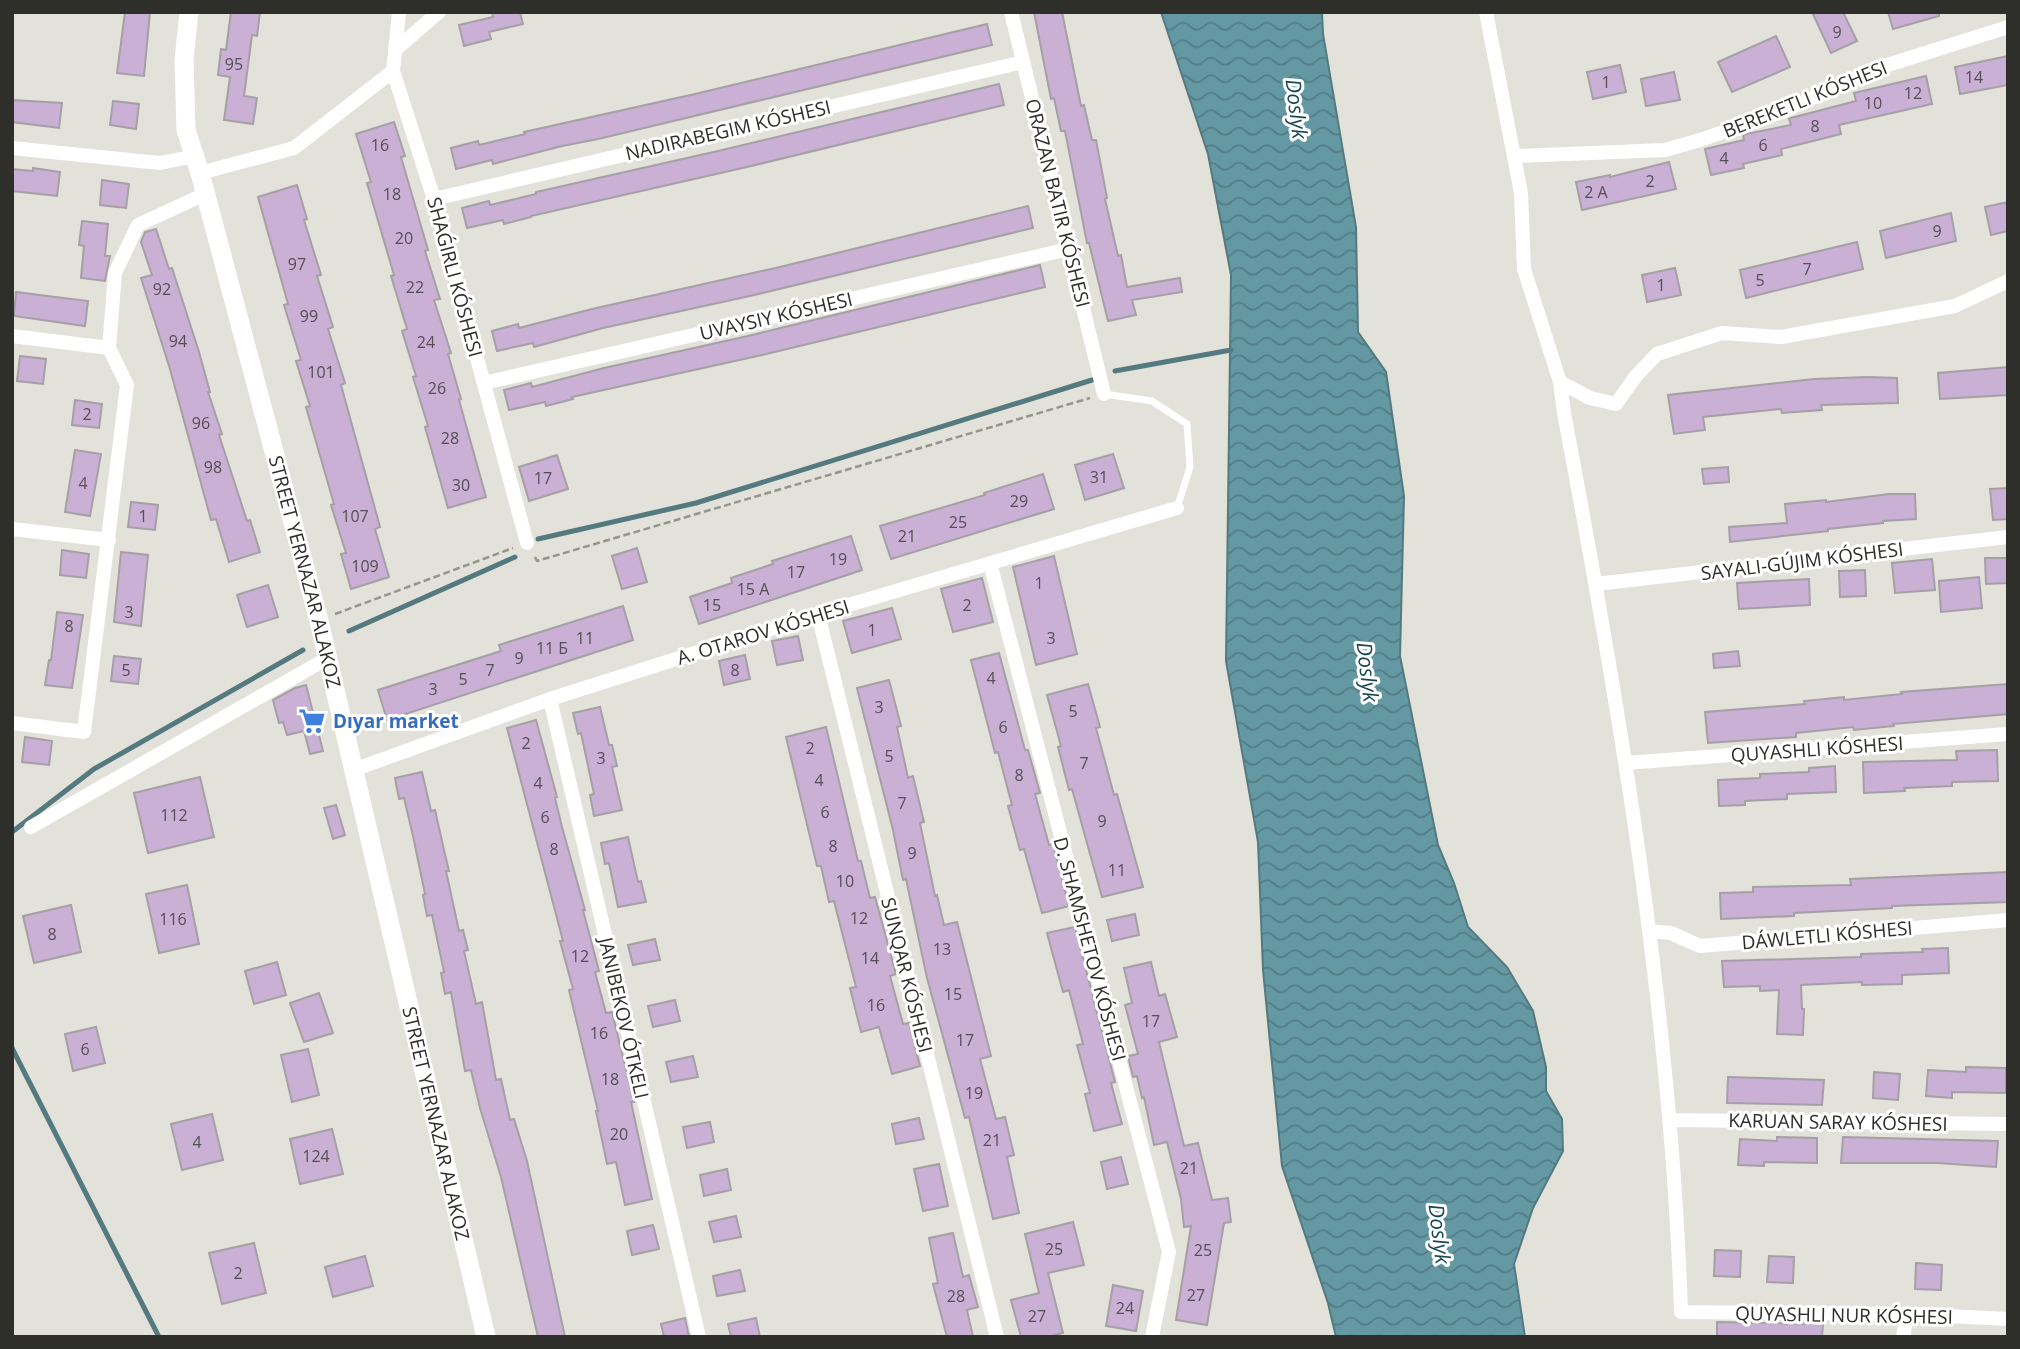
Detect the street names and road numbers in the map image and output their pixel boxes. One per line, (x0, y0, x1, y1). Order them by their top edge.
street label: BEREKETLI KÓSHESI (1719, 54, 1891, 144)
street label: NADIRABEGIM KÓSHESI (623, 94, 833, 166)
street label: ORAZAN BATIR KÓSHESI (1019, 96, 1097, 310)
street label: SHAǴIRLI KÓSHESI (421, 194, 489, 360)
street label: UVAYSIY KÓSHESI (697, 286, 855, 346)
street label: STREET YERNAZAR ALAKOZ (263, 453, 347, 691)
street label: SAYALI-GÚJIM KÓSHESI (1699, 536, 1905, 586)
street label: A. OTAROV KÓSHESI (674, 593, 852, 671)
street label: QUYASHLI KÓSHESI (1730, 730, 1904, 768)
street label: D. SHAMSHETOV KÓSHESI (1048, 834, 1132, 1064)
street label: SUNQAR KÓSHESI (875, 895, 939, 1055)
street label: DÁWLETLI KÓSHESI (1740, 915, 1914, 955)
street label: JANIBEKOV ÓTKELI (592, 933, 655, 1101)
street label: STREET YERNAZAR ALAKOZ (396, 1004, 476, 1243)
street label: KARUAN SARAY KÓSHESI (1728, 1107, 1948, 1137)
street label: QUYASHLI NUR KÓSHESI (1735, 1300, 1953, 1330)

